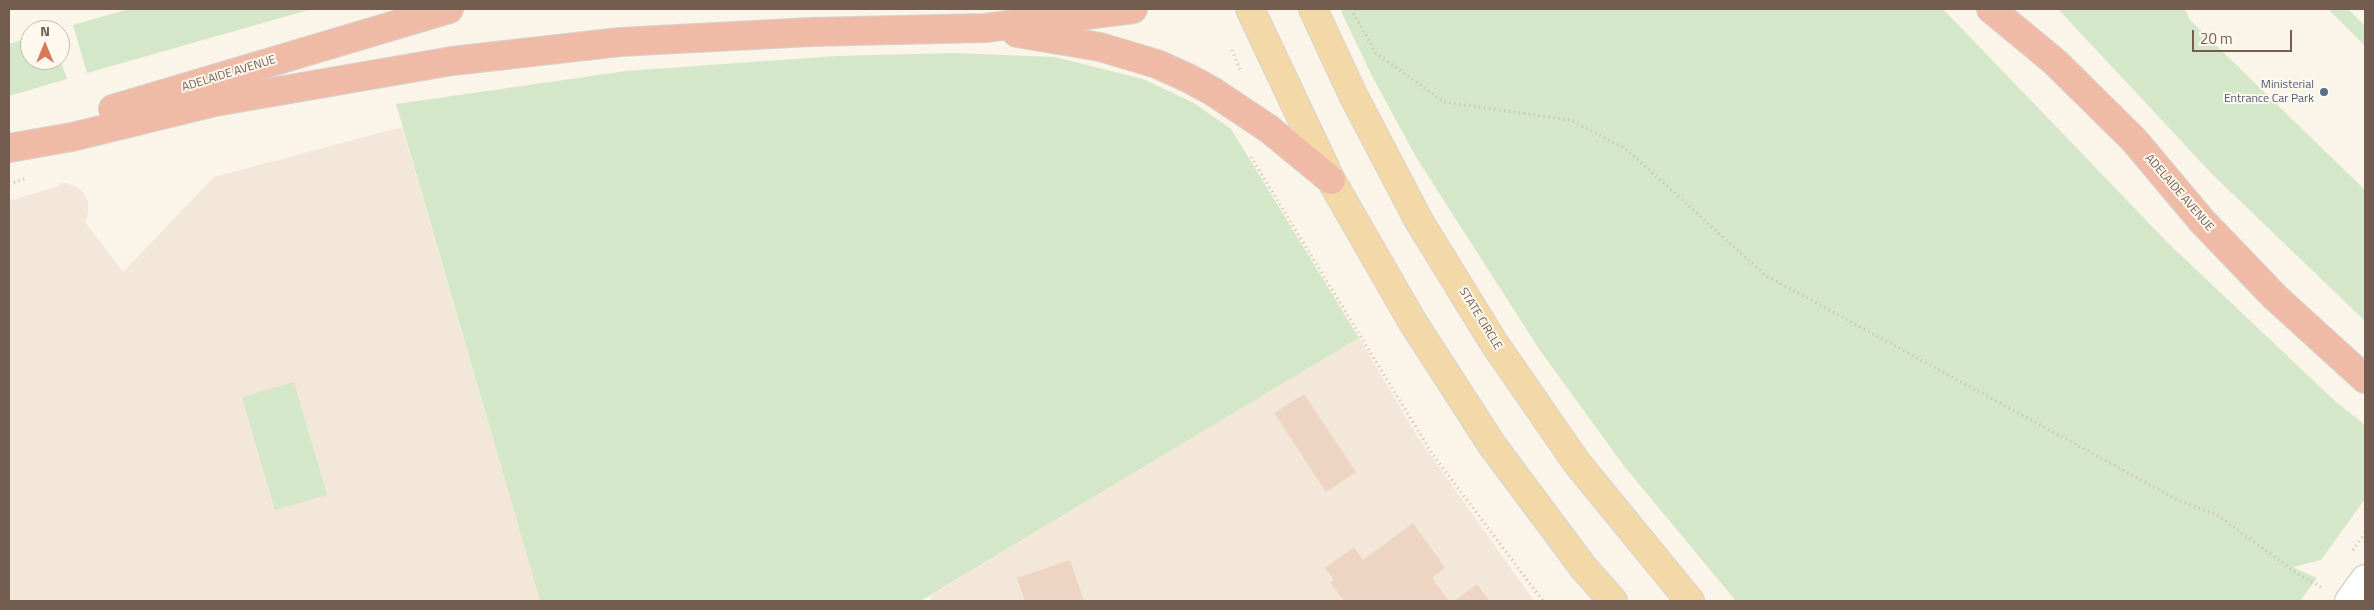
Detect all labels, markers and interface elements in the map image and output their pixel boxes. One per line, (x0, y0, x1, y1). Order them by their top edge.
north arrow (20, 20, 70, 70)
text: N (40, 20, 50, 41)
scale bar (2194, 20, 2294, 52)
text: 20 m (2200, 27, 2233, 50)
street label: ADELAIDE AVENUE (180, 53, 278, 95)
place label: Ministerial Entrance Car Park (2224, 78, 2314, 106)
marker: Ministerial Entrance Car Park (2318, 86, 2330, 98)
street label: ADELAIDE AVENUE (2142, 152, 2216, 234)
street label: STATE CIRCLE (1455, 285, 1505, 353)

